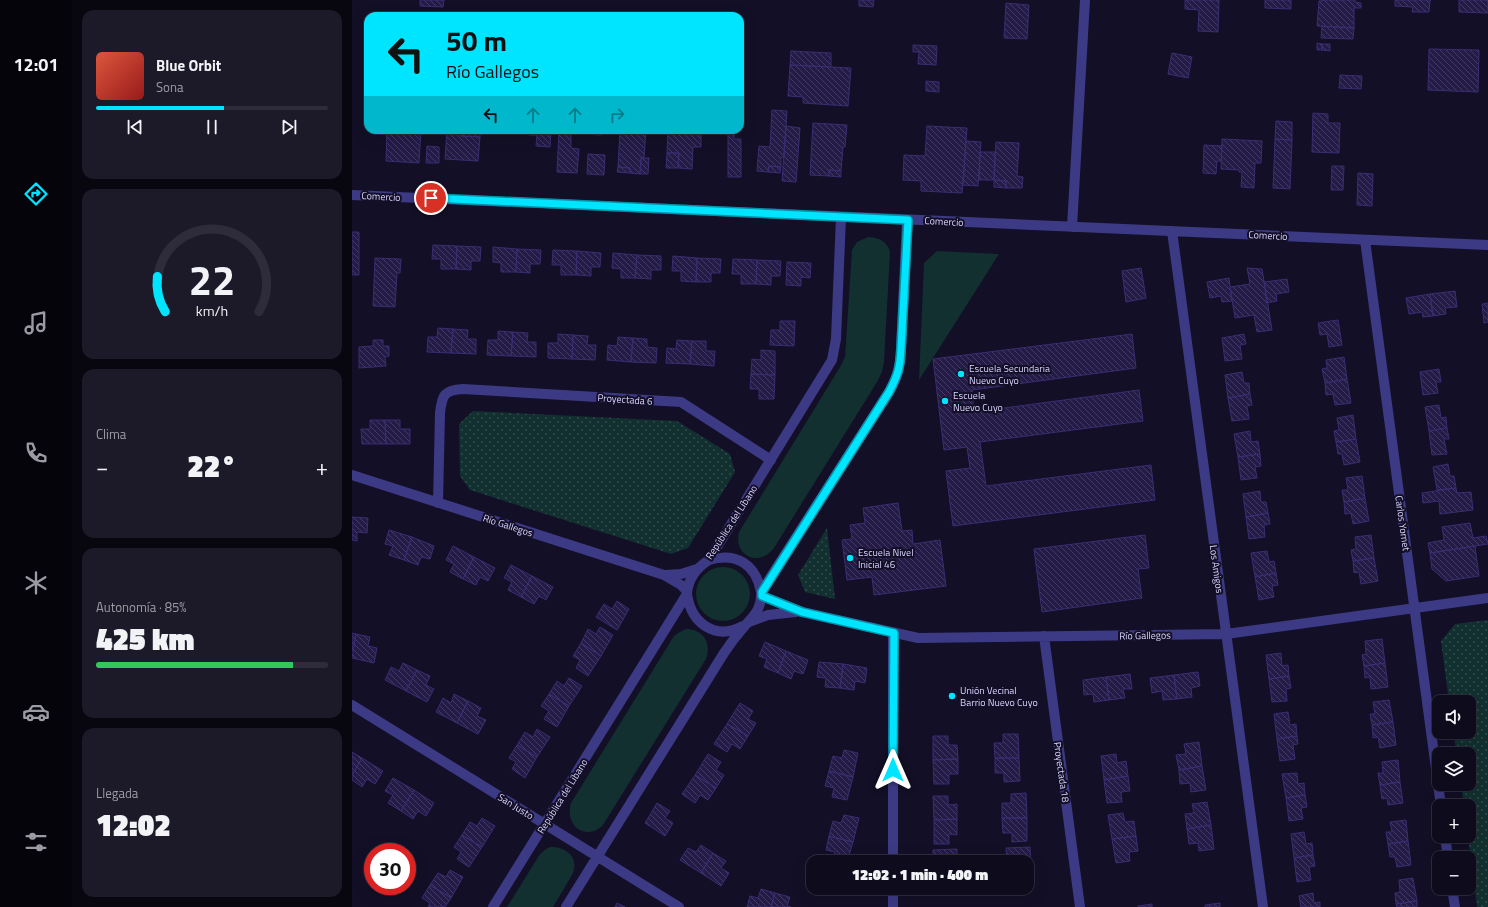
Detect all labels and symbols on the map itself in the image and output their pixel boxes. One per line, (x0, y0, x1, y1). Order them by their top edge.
pin (414, 181, 448, 215)
street label: Comercio (361, 188, 401, 205)
street label: Comercio (924, 213, 964, 230)
street label: Comercio (1248, 227, 1288, 244)
place label: Escuela Secundaria Nuevo Cuyo (969, 361, 1050, 388)
marker: Escuela Secundaria Nuevo Cuyo (956, 369, 966, 379)
place label: Escuela Nuevo Cuyo (953, 388, 1003, 415)
street label: Proyectada 6 (597, 390, 653, 409)
marker: Escuela Nuevo Cuyo (940, 396, 950, 406)
street label: República del Líbano (702, 482, 761, 562)
street label: Carlos Yornet (1391, 494, 1414, 552)
street label: Río Gallegos (481, 510, 535, 541)
street label: Los Amigos (1206, 544, 1227, 594)
place label: Escuela Nivel Inicial 46 (858, 545, 913, 572)
marker: Escuela Nivel Inicial 46 (845, 553, 855, 563)
street label: Río Gallegos (1119, 628, 1171, 643)
place label: Unión Vecinal Barrio Nuevo Cuyo (960, 683, 1038, 710)
marker: Unión Vecinal Barrio Nuevo Cuyo (947, 691, 957, 701)
street label: Proyectada 18 (1050, 741, 1073, 804)
position arrow (872, 749, 914, 791)
street label: República del Líbano (533, 756, 592, 837)
street label: San Justo (495, 790, 537, 823)
speed limit sign: 30 (364, 843, 416, 895)

